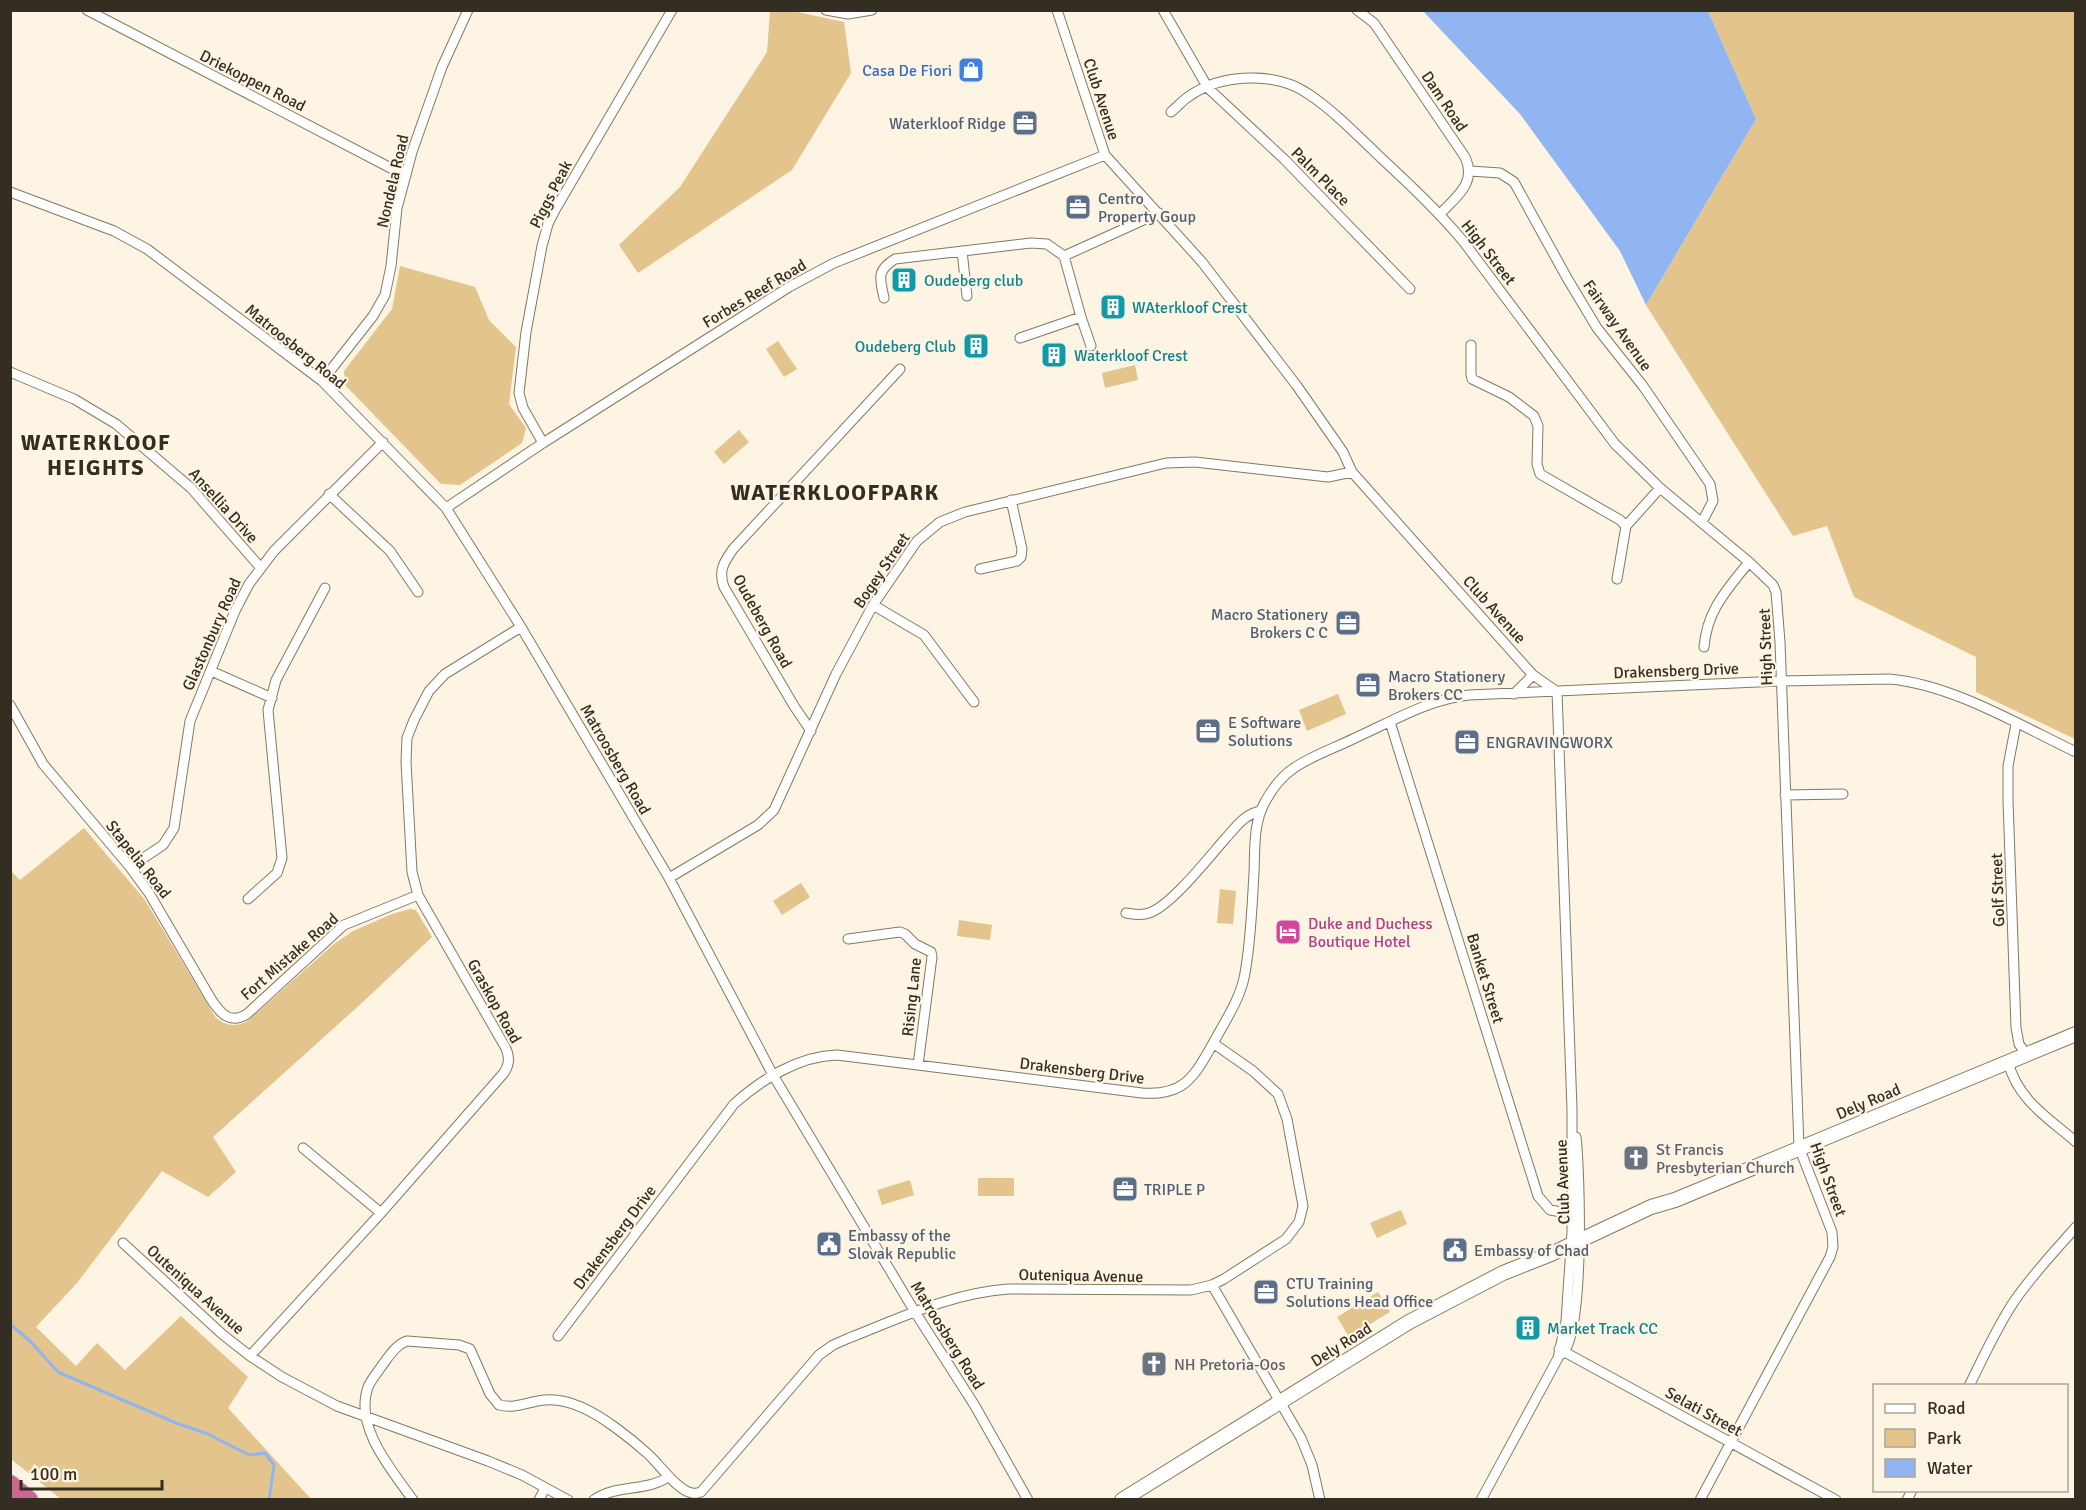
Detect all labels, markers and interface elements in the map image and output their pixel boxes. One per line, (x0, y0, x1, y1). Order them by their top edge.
street label: Driekoppen Road (196, 46, 309, 116)
shop icon: Casa De Fiori (956, 55, 986, 85)
street label: Club Avenue (1078, 56, 1124, 143)
place label: Casa De Fiori (862, 61, 952, 81)
street label: Dam Road (1417, 67, 1472, 136)
office icon: Waterkloof Ridge (1010, 108, 1040, 138)
place label: Waterkloof Ridge (889, 114, 1006, 134)
street label: Nondela Road (373, 133, 413, 230)
street label: Palm Place (1287, 143, 1354, 210)
street label: Piggs Peak (525, 157, 577, 232)
place label: Centro Property Goup (1098, 189, 1196, 227)
office icon: Centro Property Goup (1063, 192, 1093, 222)
street label: High Street (1456, 216, 1520, 290)
street label: Forbes Reef Road (699, 255, 810, 333)
building icon: Oudeberg club (889, 265, 919, 295)
place label: Oudeberg club (924, 271, 1023, 291)
street label: Fairway Avenue (1578, 276, 1656, 375)
building icon: WAterkloof Crest (1098, 292, 1128, 322)
place label: WAterkloof Crest (1132, 298, 1248, 318)
street label: Matroosberg Road (241, 300, 350, 394)
building icon: Oudeberg Club (961, 331, 991, 361)
place label: Oudeberg Club (855, 337, 956, 357)
building icon: Waterkloof Crest (1039, 340, 1069, 370)
place label: Waterkloof Crest (1074, 346, 1188, 366)
district label: WATERKLOOF HEIGHTS (21, 429, 171, 481)
street label: Ansellia Drive (184, 464, 262, 547)
district label: WATERKLOOFPARK (730, 479, 940, 506)
street label: Bogey Street (849, 529, 915, 612)
street label: Oudeberg Road (728, 571, 796, 672)
street label: Club Avenue (1458, 571, 1530, 648)
street label: Glastonbury Road (178, 575, 246, 694)
place label: Macro Stationery Brokers C C (1211, 605, 1329, 643)
street label: High Street (1755, 607, 1777, 686)
office icon: Macro Stationery Brokers C C (1333, 608, 1363, 638)
street label: Drakensberg Drive (1613, 659, 1739, 683)
place label: Macro Stationery Brokers CC (1388, 667, 1506, 705)
office icon: Macro Stationery Brokers CC (1353, 670, 1383, 700)
street label: Matroosberg Road (575, 701, 655, 818)
place label: E Software Solutions (1228, 713, 1301, 751)
office icon: E Software Solutions (1193, 716, 1223, 746)
office icon: ENGRAVINGWORX (1452, 727, 1482, 757)
place label: ENGRAVINGWORX (1486, 733, 1613, 753)
street label: Stapelia Road (101, 816, 175, 903)
street label: Golf Street (1987, 852, 2009, 927)
street label: Fort Mistake Road (237, 909, 343, 1005)
place label: Duke and Duchess Boutique Hotel (1308, 914, 1433, 952)
hotel icon: Duke and Duchess Boutique Hotel (1273, 917, 1303, 947)
street label: Banket Street (1462, 931, 1508, 1026)
street label: Graskop Road (463, 956, 526, 1047)
street label: Rising Lane (898, 957, 926, 1037)
street label: Drakensberg Drive (1018, 1053, 1145, 1089)
street label: Dely Road (1833, 1079, 1904, 1124)
street label: Club Avenue (1552, 1139, 1574, 1225)
place label: St Francis Presbyterian Church (1656, 1140, 1795, 1178)
street label: High Street (1805, 1140, 1851, 1220)
church icon: St Francis Presbyterian Church (1621, 1143, 1651, 1173)
office icon: TRIPLE P (1110, 1174, 1140, 1204)
place label: TRIPLE P (1144, 1180, 1205, 1200)
street label: Drakensberg Drive (569, 1181, 661, 1294)
place label: Embassy of the Slovak Republic (848, 1226, 956, 1264)
public building icon: Embassy of the Slovak Republic (814, 1229, 844, 1259)
public building icon: Embassy of Chad (1440, 1235, 1470, 1265)
street label: Outeniqua Avenue (142, 1241, 248, 1339)
place label: Embassy of Chad (1474, 1241, 1589, 1261)
street label: Outeniqua Avenue (1018, 1265, 1143, 1287)
place label: CTU Training Solutions Head Office (1286, 1274, 1433, 1312)
office icon: CTU Training Solutions Head Office (1251, 1277, 1281, 1307)
street label: Matroosberg Road (906, 1278, 989, 1393)
building icon: Market Track CC (1513, 1313, 1543, 1343)
street label: Dely Road (1307, 1318, 1376, 1371)
place label: Market Track CC (1547, 1319, 1658, 1339)
church icon: NH Pretoria-Oos (1139, 1349, 1169, 1379)
place label: NH Pretoria-Oos (1174, 1355, 1285, 1375)
street label: Selati Street (1662, 1383, 1746, 1441)
legend (1873, 1384, 2068, 1492)
text: Road (1927, 1397, 1966, 1419)
text: Park (1927, 1427, 1962, 1449)
scale bar (21, 1453, 162, 1491)
text: Water (1927, 1457, 1973, 1479)
text: 100 m (30, 1463, 77, 1485)

